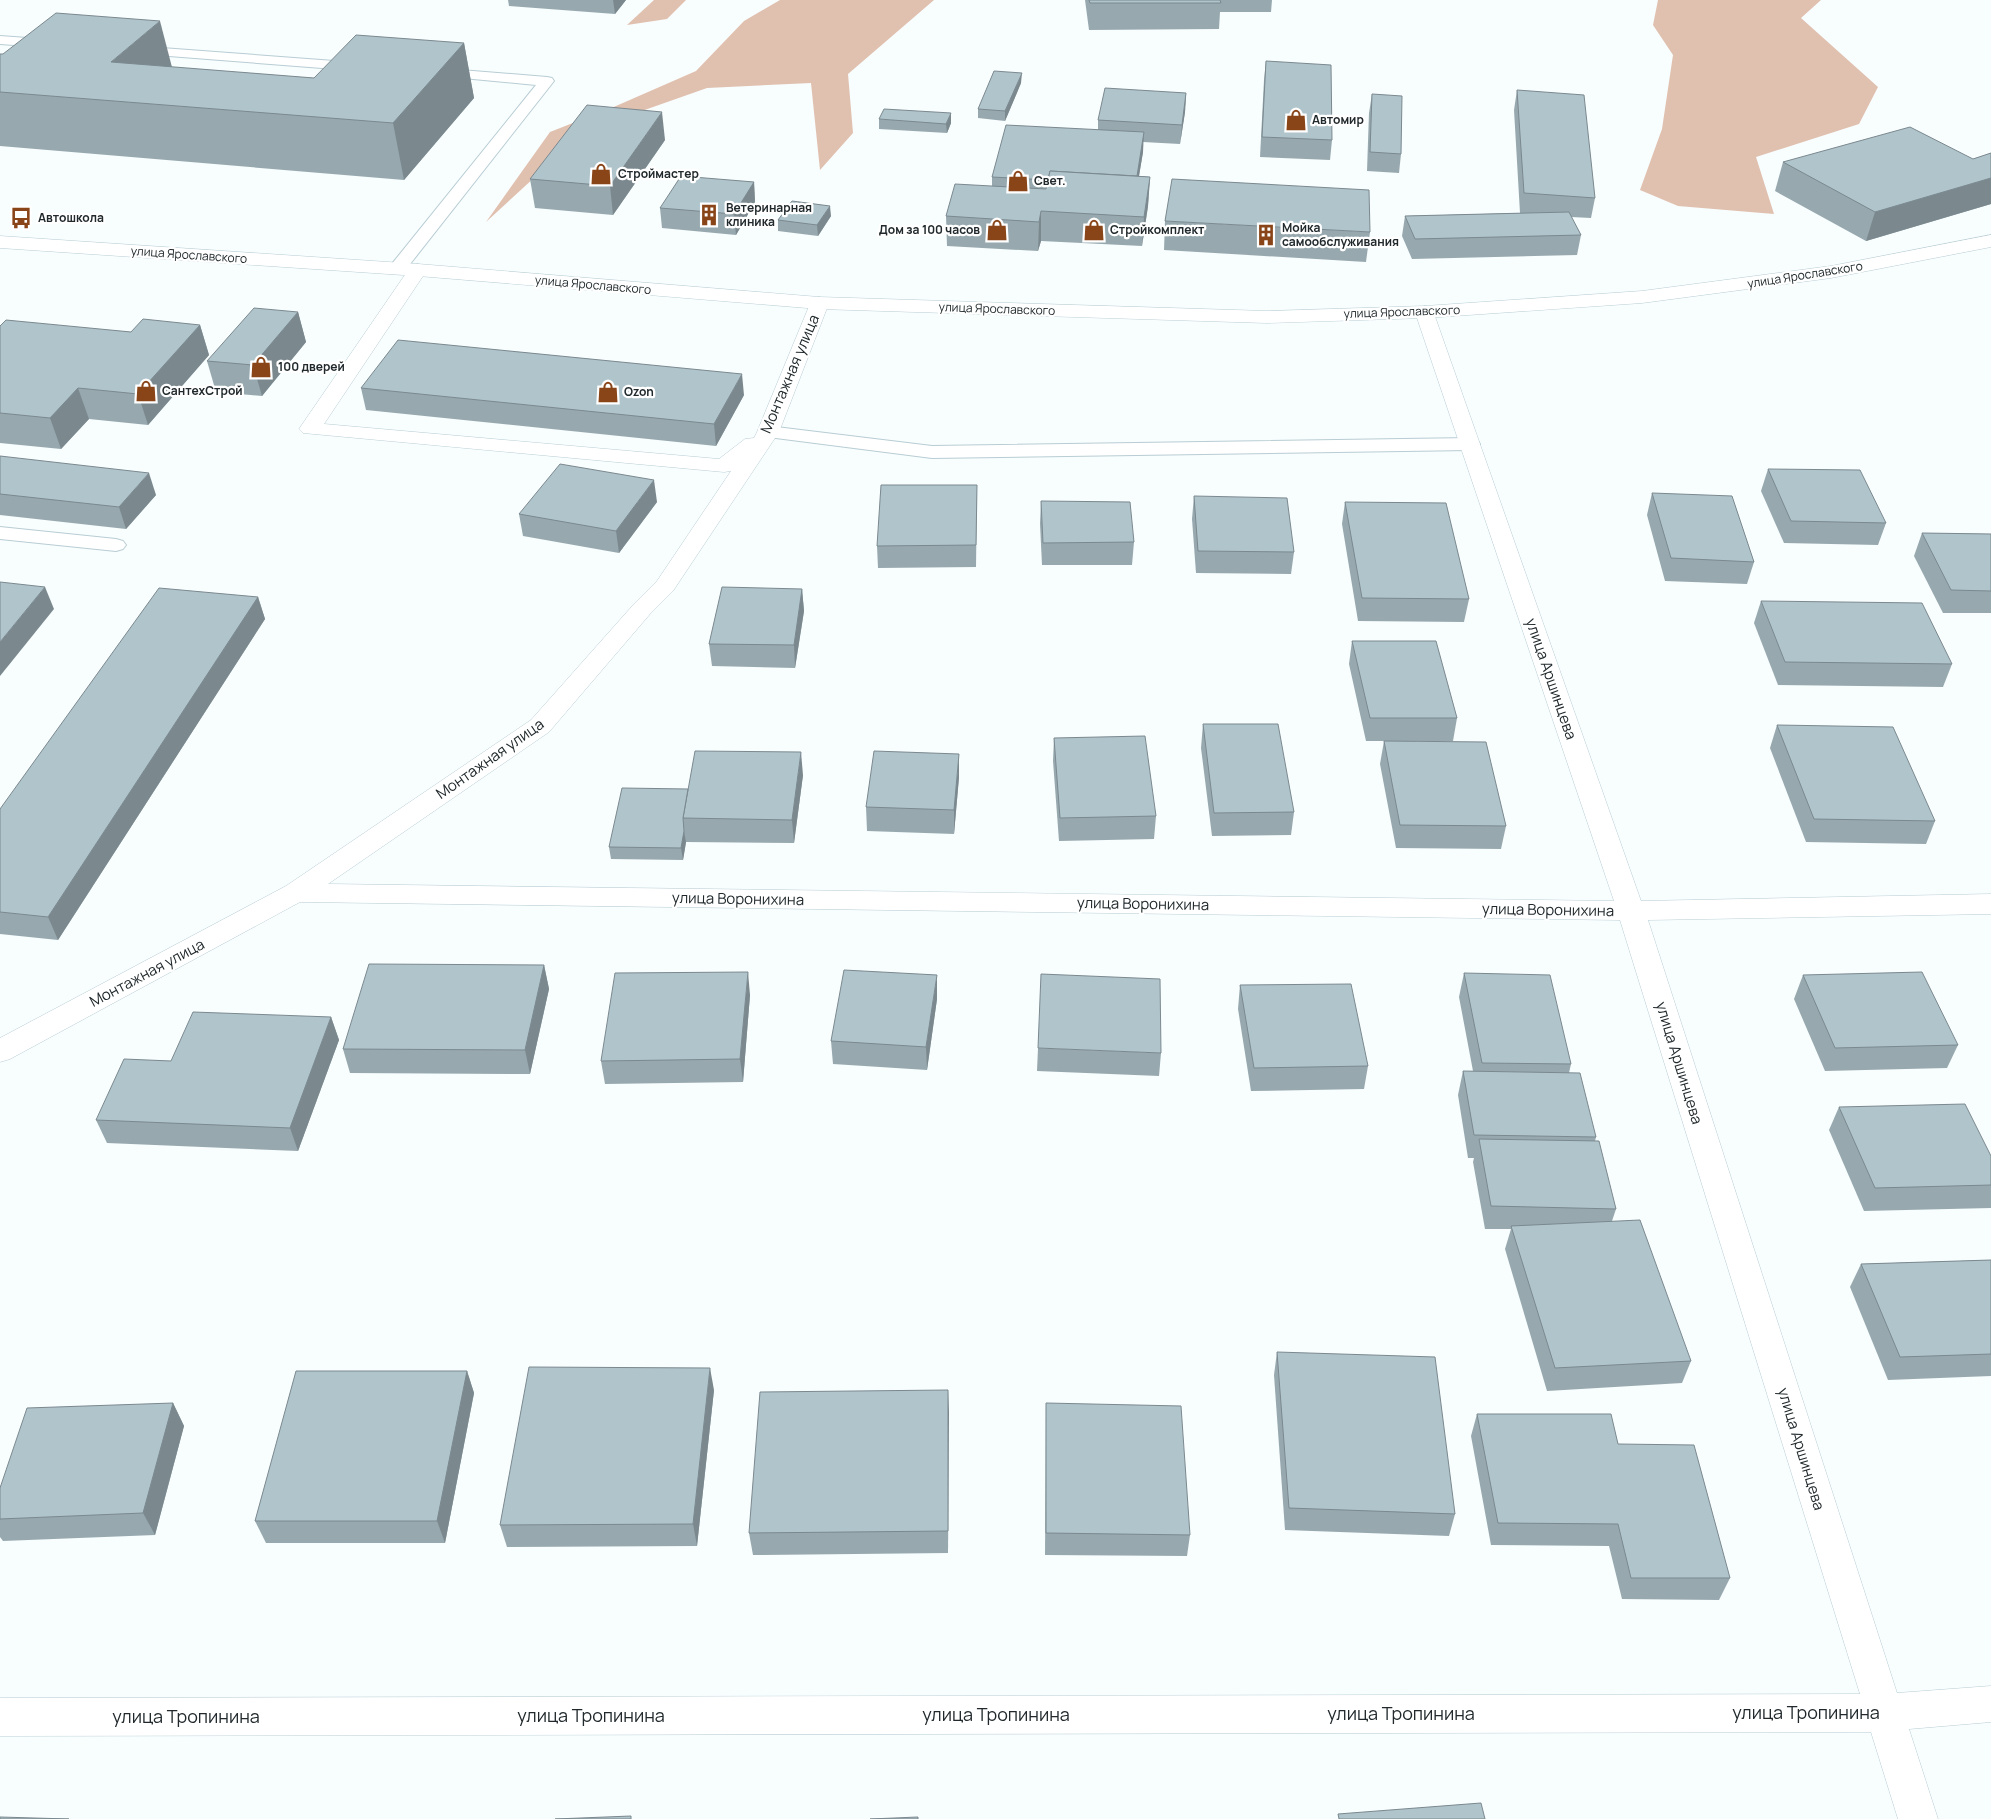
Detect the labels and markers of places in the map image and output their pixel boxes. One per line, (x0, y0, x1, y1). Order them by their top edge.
shop icon: Автомир (1283, 107, 1309, 133)
place label: Автомир (1312, 111, 1364, 128)
shop icon: Строймастер (588, 161, 614, 187)
place label: Строймастер (618, 165, 699, 182)
shop icon: Свет. (1005, 168, 1031, 194)
place label: Свет. (1034, 172, 1066, 189)
place label: Ветеринарная клиника (726, 199, 812, 230)
building icon: Ветеринарная клиника (696, 202, 722, 228)
bus stop icon: Автошкола (8, 205, 34, 231)
place label: Автошкола (38, 209, 104, 226)
shop icon: Дом за 100 часов (984, 217, 1010, 243)
shop icon: Стройкомплект (1081, 217, 1107, 243)
place label: Мойка самообслуживания (1282, 219, 1399, 250)
place label: Дом за 100 часов (879, 221, 980, 238)
place label: Стройкомплект (1110, 221, 1205, 238)
building icon: Мойка самообслуживания (1253, 222, 1279, 248)
shop icon: 100 дверей (248, 354, 274, 380)
place label: 100 дверей (278, 358, 345, 375)
shop icon: СантехСтрой (133, 378, 159, 404)
shop icon: Ozon (595, 379, 621, 405)
place label: СантехСтрой (162, 382, 243, 399)
place label: Ozon (624, 383, 654, 400)

